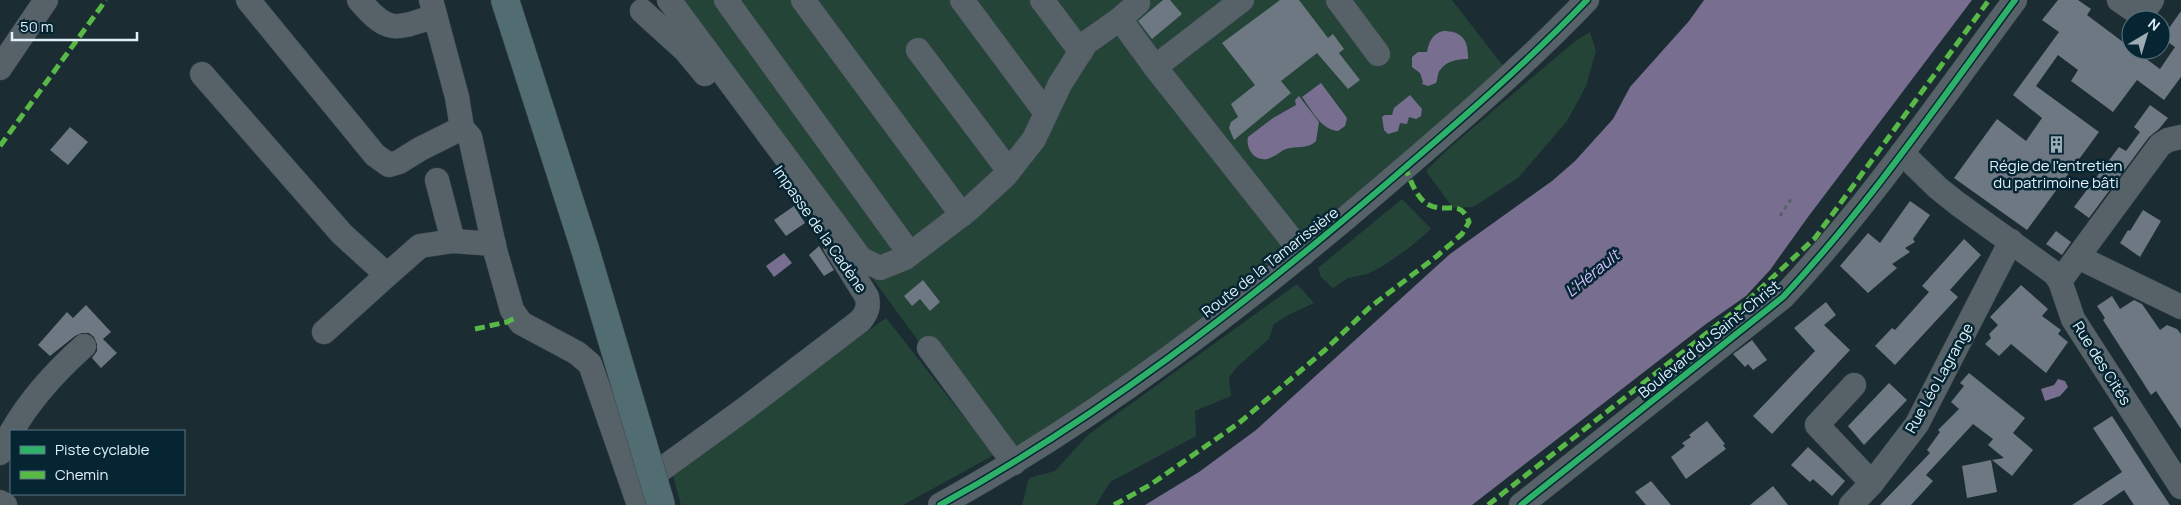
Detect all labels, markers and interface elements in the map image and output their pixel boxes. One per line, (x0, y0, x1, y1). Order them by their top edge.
scale bar (12, 10, 138, 42)
north arrow (2121, 10, 2171, 60)
text: N (2144, 14, 2164, 35)
text: 50 m (20, 16, 54, 37)
building icon: Régie de l’entretien du patrimoine bâti (2046, 134, 2066, 154)
place label: Régie de l’entretien du patrimoine bâti (1990, 155, 2122, 193)
street label: Impasse de la Cadène (768, 161, 872, 297)
street label: Route de la Tamarissière (1197, 202, 1343, 322)
water label: L'Hérault (1560, 243, 1625, 302)
street label: Boulevard du Saint-Christ (1634, 275, 1784, 403)
street label: Rue des Cités (2068, 317, 2136, 409)
street label: Rue Léo Lagrange (1900, 319, 1978, 437)
legend (10, 430, 185, 495)
text: Piste cyclable (55, 439, 150, 460)
text: Chemin (55, 464, 108, 485)

